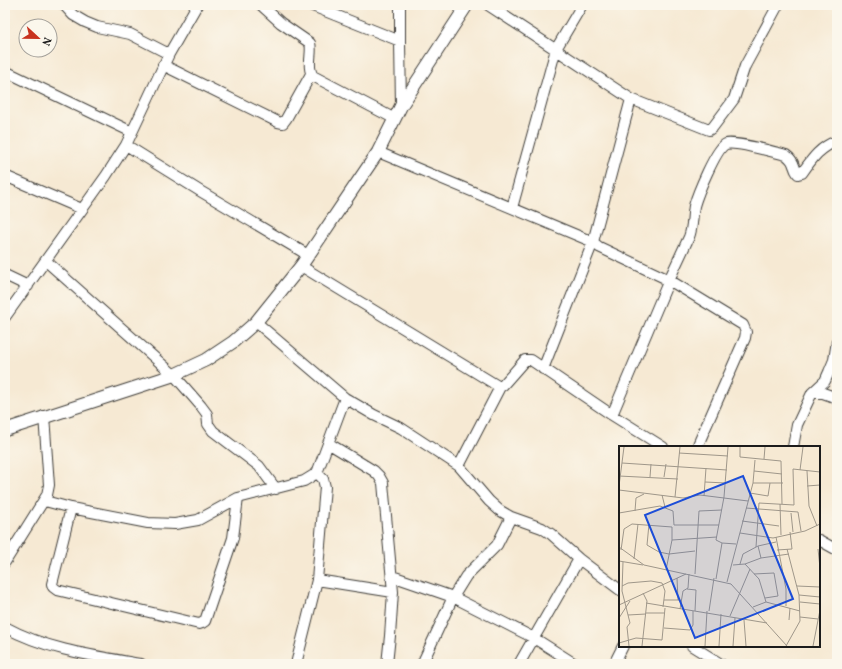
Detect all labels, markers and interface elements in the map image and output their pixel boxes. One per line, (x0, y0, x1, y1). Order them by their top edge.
north arrow (18, 18, 58, 58)
text: N (37, 35, 54, 48)
inset map (619, 446, 820, 647)

